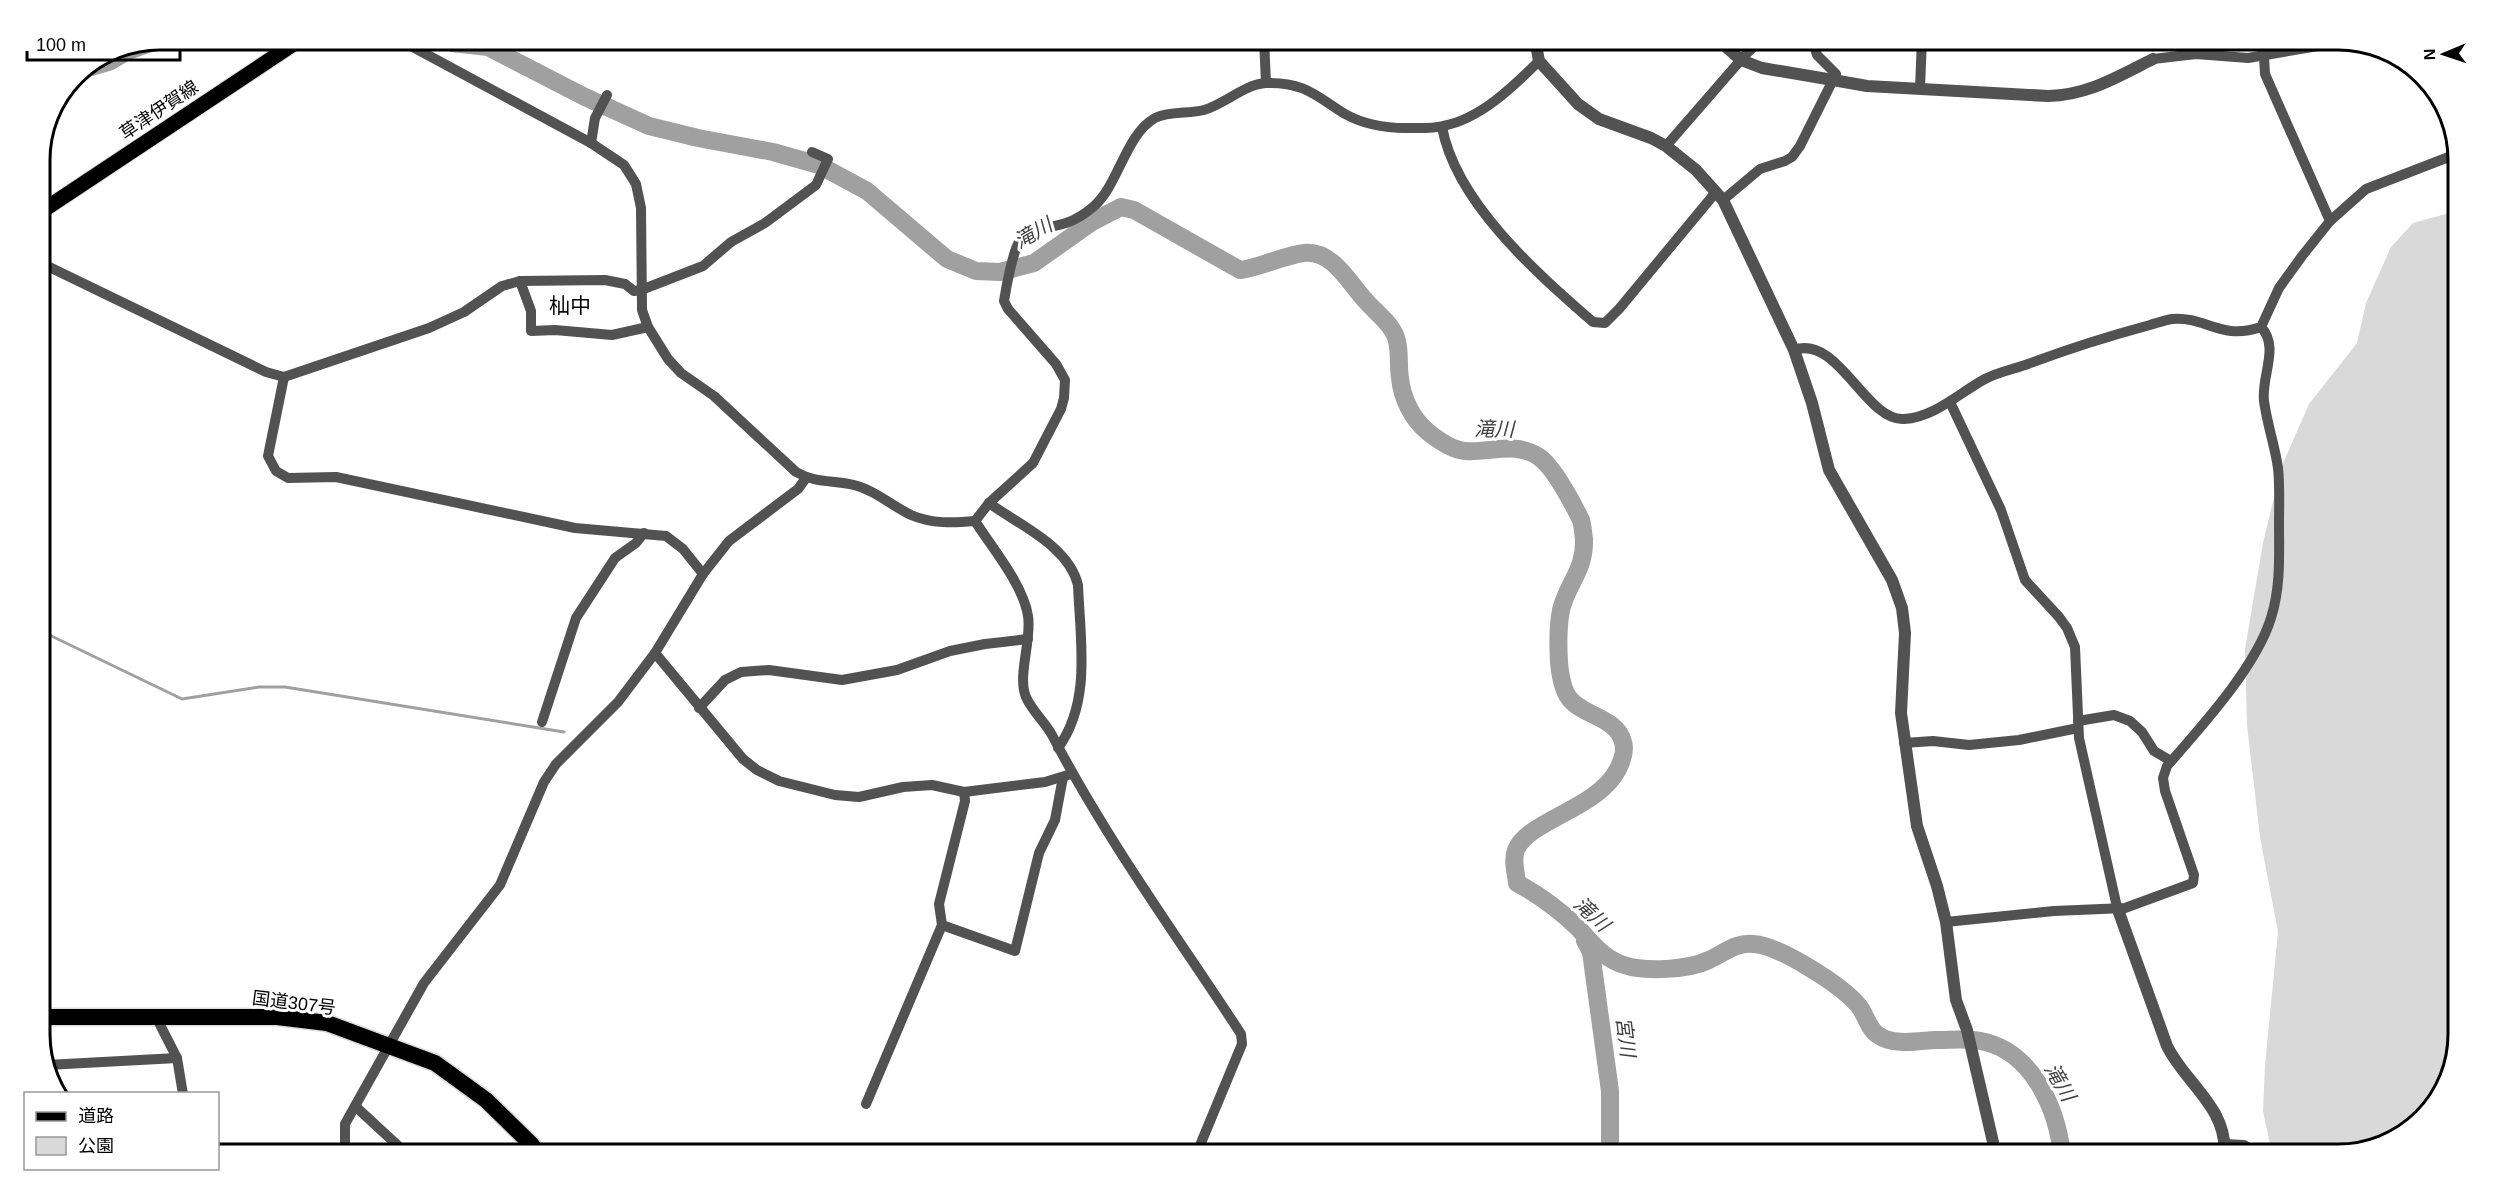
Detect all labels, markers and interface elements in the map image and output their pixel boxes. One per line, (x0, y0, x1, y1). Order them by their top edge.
scale bar (27, 24, 180, 62)
north arrow (2414, 24, 2474, 84)
text: 100 m (36, 35, 86, 55)
text: N (2421, 48, 2438, 61)
street label: 草津伊賀線 (116, 77, 202, 143)
water label: 滝川 (1010, 212, 1058, 253)
district label: 杣中 (549, 294, 591, 317)
water label: 滝川 (1474, 418, 1516, 440)
water label: 滝川 (1570, 892, 1616, 937)
street label: 国道307号 (251, 988, 337, 1018)
water label: 宮川 (1613, 1016, 1640, 1060)
water label: 滝川 (2040, 1059, 2081, 1107)
legend (24, 1092, 219, 1170)
text: 道路 (78, 1106, 114, 1126)
text: 公園 (78, 1136, 114, 1156)

